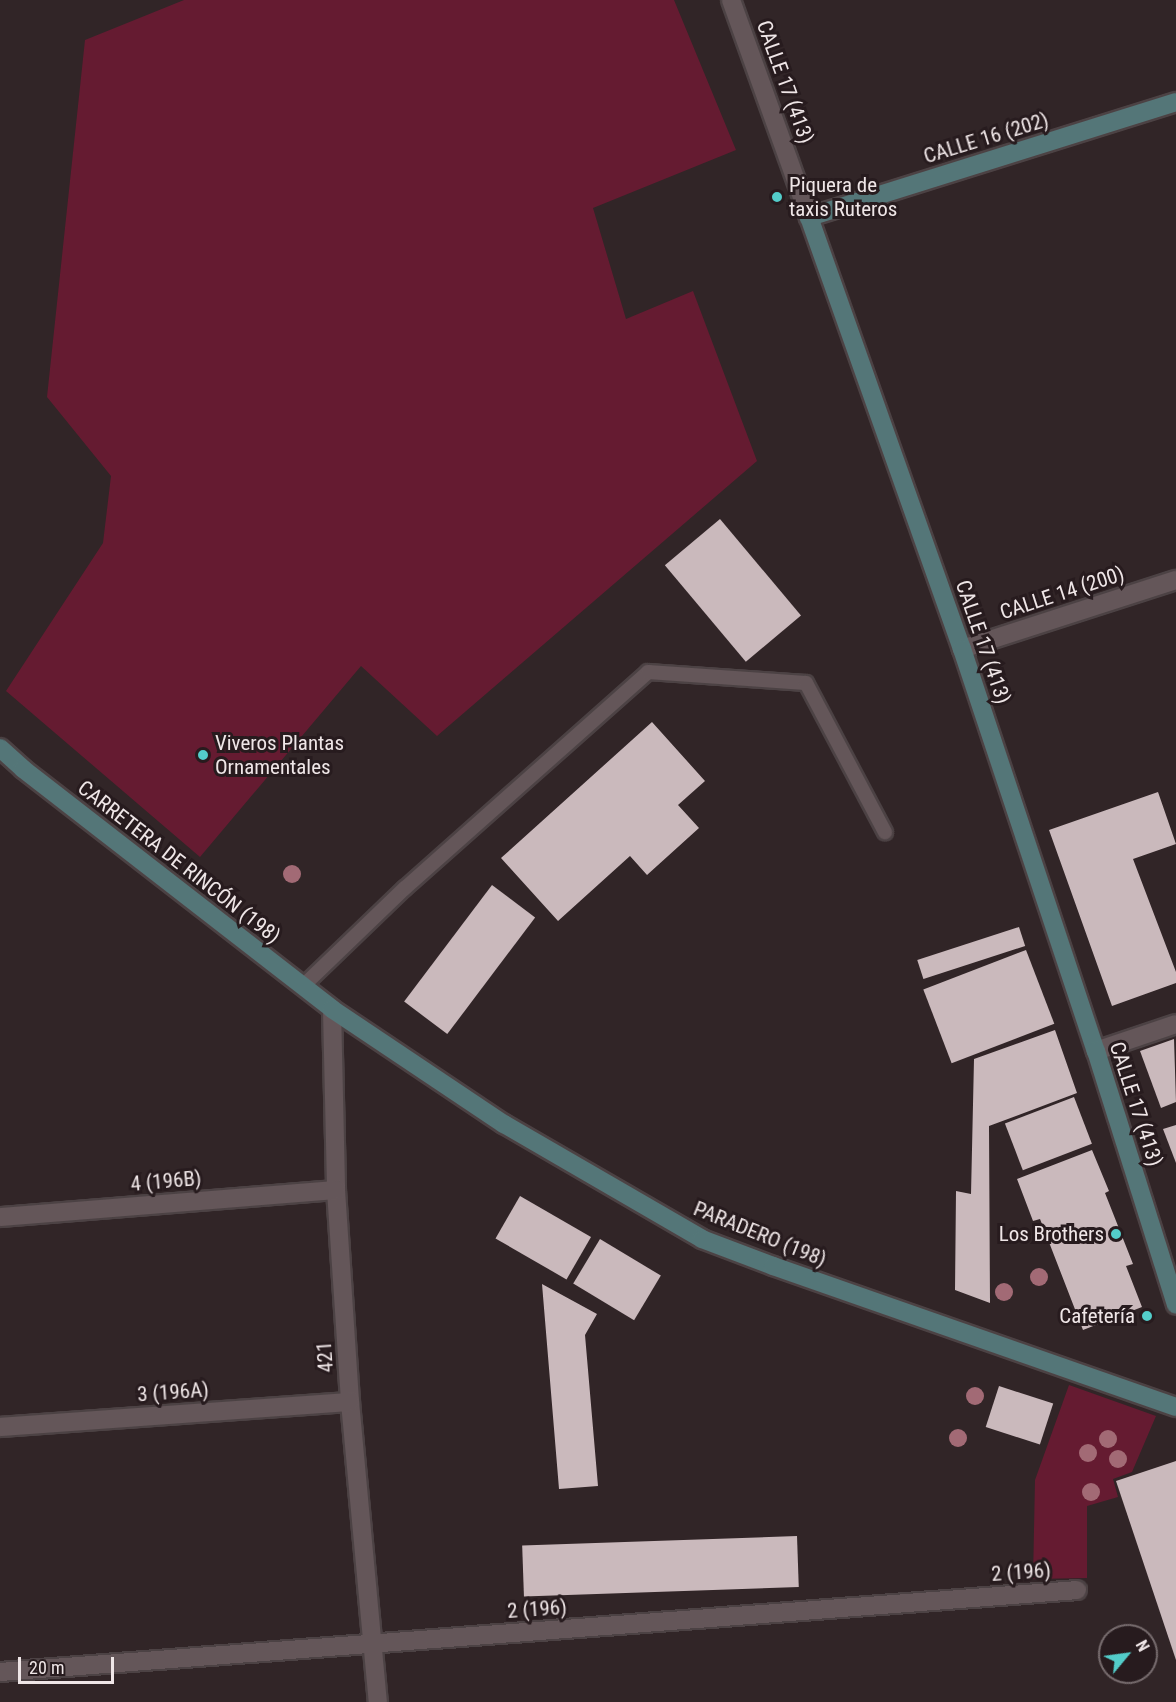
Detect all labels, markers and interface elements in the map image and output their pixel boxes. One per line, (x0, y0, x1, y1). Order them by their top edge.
street label: CALLE 17 (413) (751, 17, 819, 147)
street label: CALLE 16 (202) (921, 107, 1051, 169)
place label: Piquera de taxis Ruteros (789, 172, 897, 222)
marker: Piquera de taxis Ruteros (770, 190, 784, 204)
street label: CALLE 14 (200) (997, 561, 1127, 625)
street label: CALLE 17 (413) (950, 577, 1016, 707)
place label: Viveros Plantas Ornamentales (215, 730, 344, 780)
marker: Viveros Plantas Ornamentales (196, 748, 210, 762)
street label: CARRETERA DE RINCÓN (198) (73, 775, 285, 949)
street label: CALLE 17 (413) (1104, 1039, 1168, 1169)
street label: 4 (196B) (130, 1165, 202, 1197)
street label: PARADERO (198) (690, 1196, 830, 1272)
place label: Los Brothers (999, 1221, 1104, 1247)
marker: Los Brothers (1109, 1227, 1123, 1241)
place label: Cafetería (1059, 1303, 1135, 1329)
marker: Cafetería (1140, 1309, 1154, 1323)
street label: 421 (311, 1341, 339, 1373)
street label: 3 (196A) (136, 1377, 210, 1407)
street label: 2 (196) (990, 1557, 1052, 1587)
street label: 2 (196) (506, 1594, 568, 1624)
north arrow (1098, 1624, 1158, 1684)
text: N (1132, 1637, 1153, 1655)
scale bar (21, 1645, 117, 1683)
text: 20 m (29, 1657, 64, 1678)

